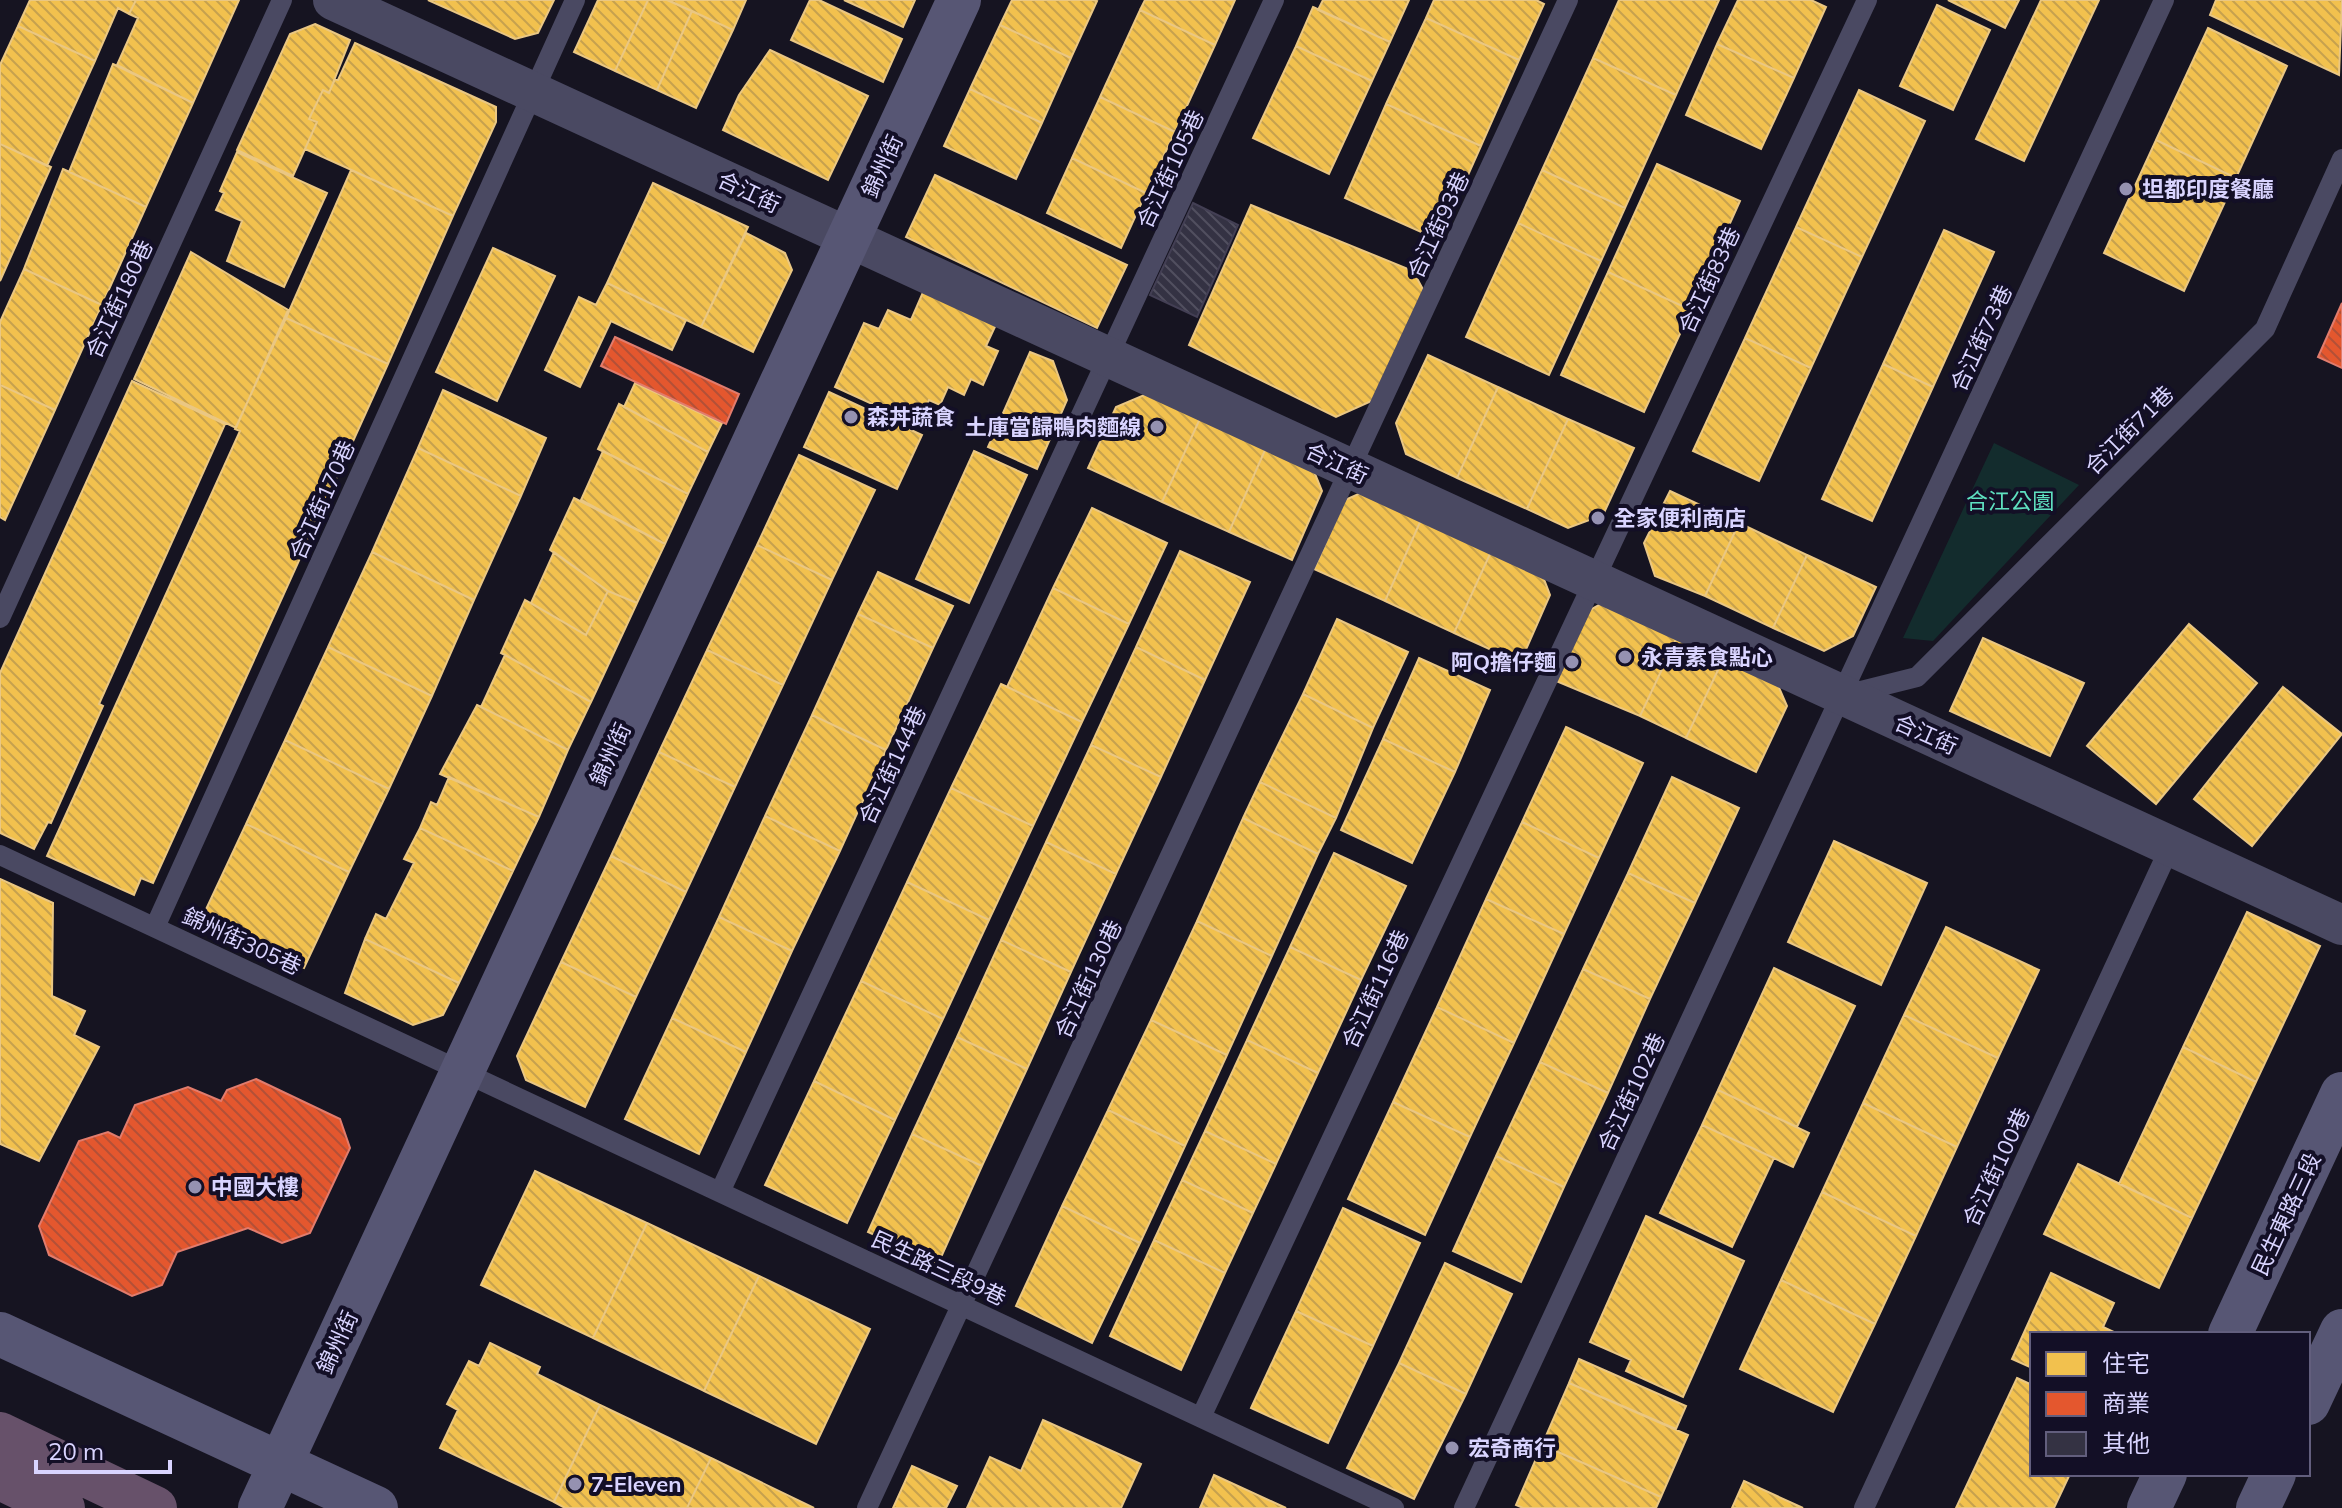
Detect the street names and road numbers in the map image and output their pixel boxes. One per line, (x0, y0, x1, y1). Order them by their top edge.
street label: 合江街105巷 (1130, 105, 1210, 233)
street label: 錦州街 (855, 130, 909, 202)
street label: 合江街 (713, 165, 785, 219)
street label: 合江街93巷 (1401, 167, 1475, 283)
street label: 合江街83巷 (1672, 222, 1746, 338)
street label: 合江街180巷 (79, 235, 159, 363)
street label: 合江街73巷 (1944, 280, 2018, 396)
street label: 合江街71巷 (2079, 380, 2179, 480)
street label: 合江街170巷 (283, 436, 361, 564)
street label: 合江街 (1301, 436, 1373, 490)
street label: 合江街144巷 (852, 701, 932, 829)
street label: 合江街 (1890, 708, 1962, 760)
street label: 錦州街 (583, 718, 637, 790)
street label: 錦州街305巷 (178, 901, 306, 981)
street label: 合江街130巷 (1048, 915, 1128, 1043)
street label: 合江街116巷 (1335, 925, 1415, 1053)
street label: 合江街102巷 (1591, 1028, 1671, 1156)
street label: 合江街100巷 (1956, 1103, 2036, 1231)
street label: 民生東路三段 (2245, 1148, 2327, 1280)
street label: 民生路三段9巷 (867, 1225, 1011, 1311)
street label: 錦州街 (310, 1306, 364, 1378)

